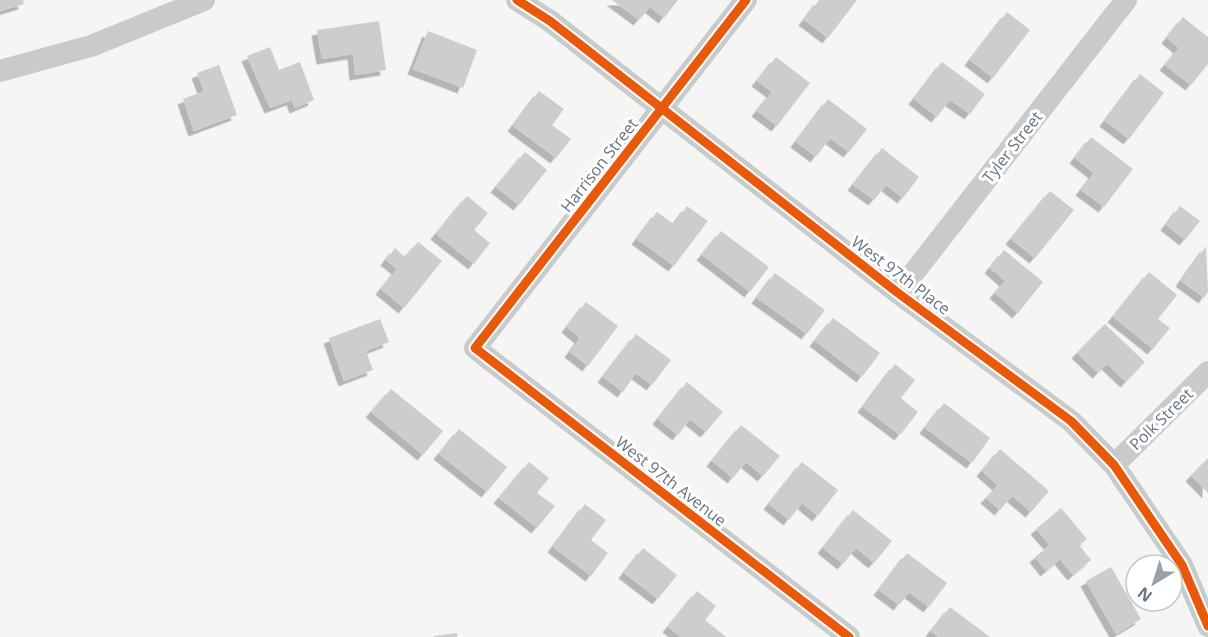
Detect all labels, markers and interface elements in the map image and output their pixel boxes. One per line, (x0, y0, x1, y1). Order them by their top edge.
street label: Tyler Street (977, 106, 1047, 187)
street label: Harrison Street (555, 113, 643, 217)
street label: West 97th Place (847, 231, 955, 319)
street label: Polk Street (1124, 383, 1198, 455)
street label: West 97th Avenue (611, 431, 731, 531)
north arrow (1124, 553, 1184, 613)
text: N (1133, 582, 1157, 607)

